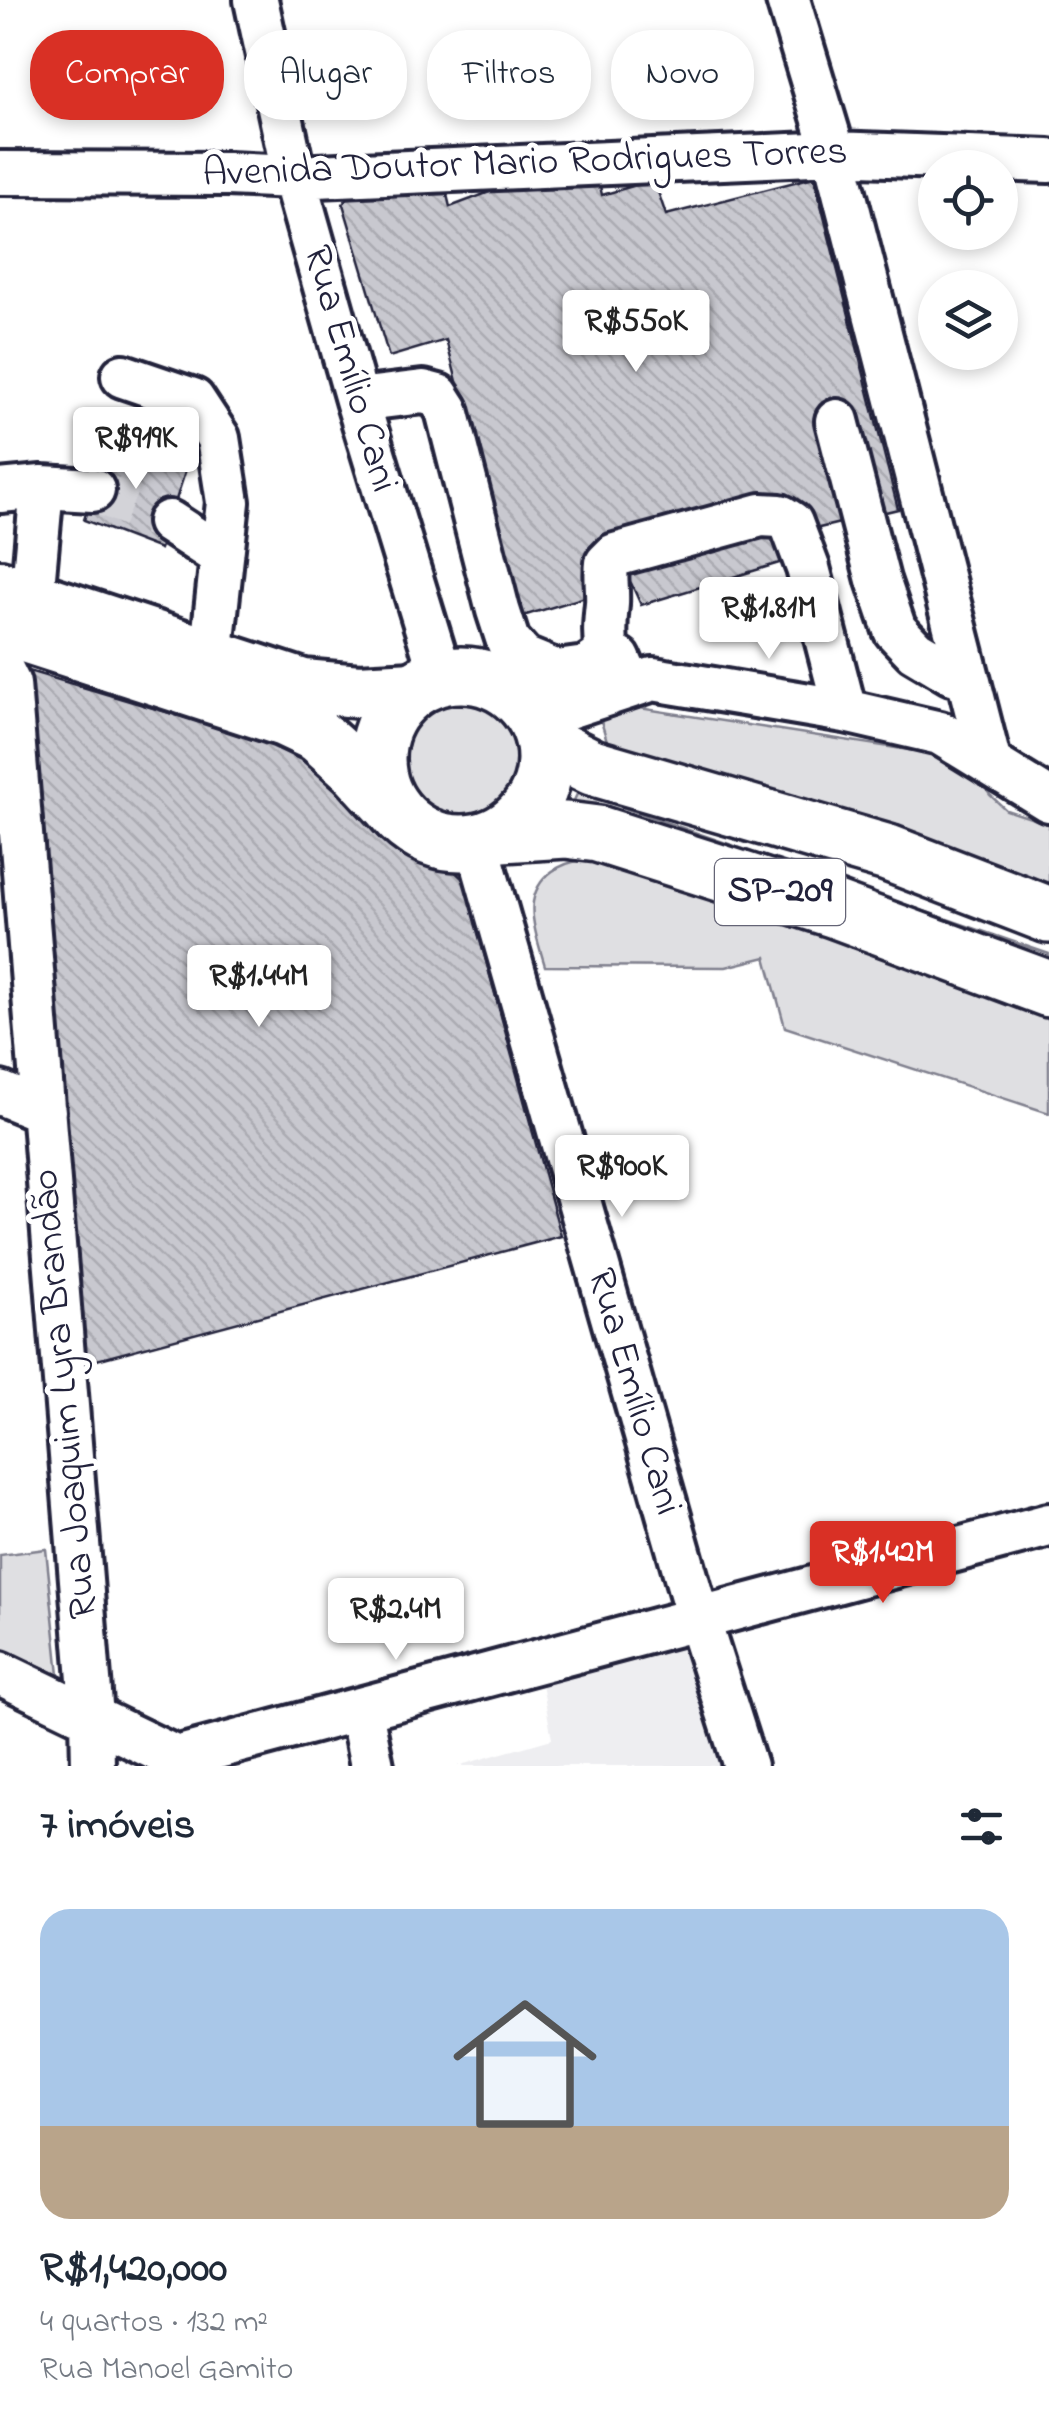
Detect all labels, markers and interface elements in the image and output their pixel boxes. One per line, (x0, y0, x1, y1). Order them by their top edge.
chip: Comprar (30, 30, 224, 120)
chip: Alugar (244, 30, 407, 120)
chip: Filtros (427, 30, 591, 120)
chip: Novo (611, 30, 754, 120)
street label: Avenida Doutor Mario Rodrigues Torres (202, 123, 848, 205)
map controls (918, 150, 1018, 370)
button: locate (918, 150, 1018, 250)
street label: Rua Emílio Cani (286, 239, 412, 499)
button: layers (918, 270, 1018, 370)
pin: R$550K (555, 290, 717, 375)
text: R$550K (584, 299, 688, 346)
pin: R$919K (55, 407, 217, 492)
text: R$919K (95, 416, 177, 463)
pin: R$1.81M (677, 577, 861, 662)
text: R$1.81M (721, 586, 817, 633)
road number: SP-209 (715, 859, 845, 925)
pin: R$1.44M (167, 945, 351, 1030)
text: R$1.44M (209, 954, 309, 1001)
pin: R$900K (541, 1135, 703, 1220)
text: R$900K (577, 1144, 667, 1191)
street label: Rua Joaquim Lyra Brandão (17, 1167, 115, 1621)
street label: Rua Emílio Cani (570, 1262, 696, 1522)
pin: R$1.42M (791, 1521, 975, 1606)
text: R$1.42M (832, 1530, 934, 1577)
pin: R$2.4M (315, 1578, 477, 1663)
text: R$2.4M (350, 1587, 442, 1634)
text: 7 imóveis (40, 1796, 195, 1857)
icon: filters (954, 1799, 1009, 1854)
icon: home (435, 1974, 615, 2154)
text: R$1,420,000 (40, 2239, 227, 2300)
text: 4 quartos · 132 m² (40, 2300, 268, 2347)
text: Rua Manoel Gamito (40, 2347, 293, 2394)

